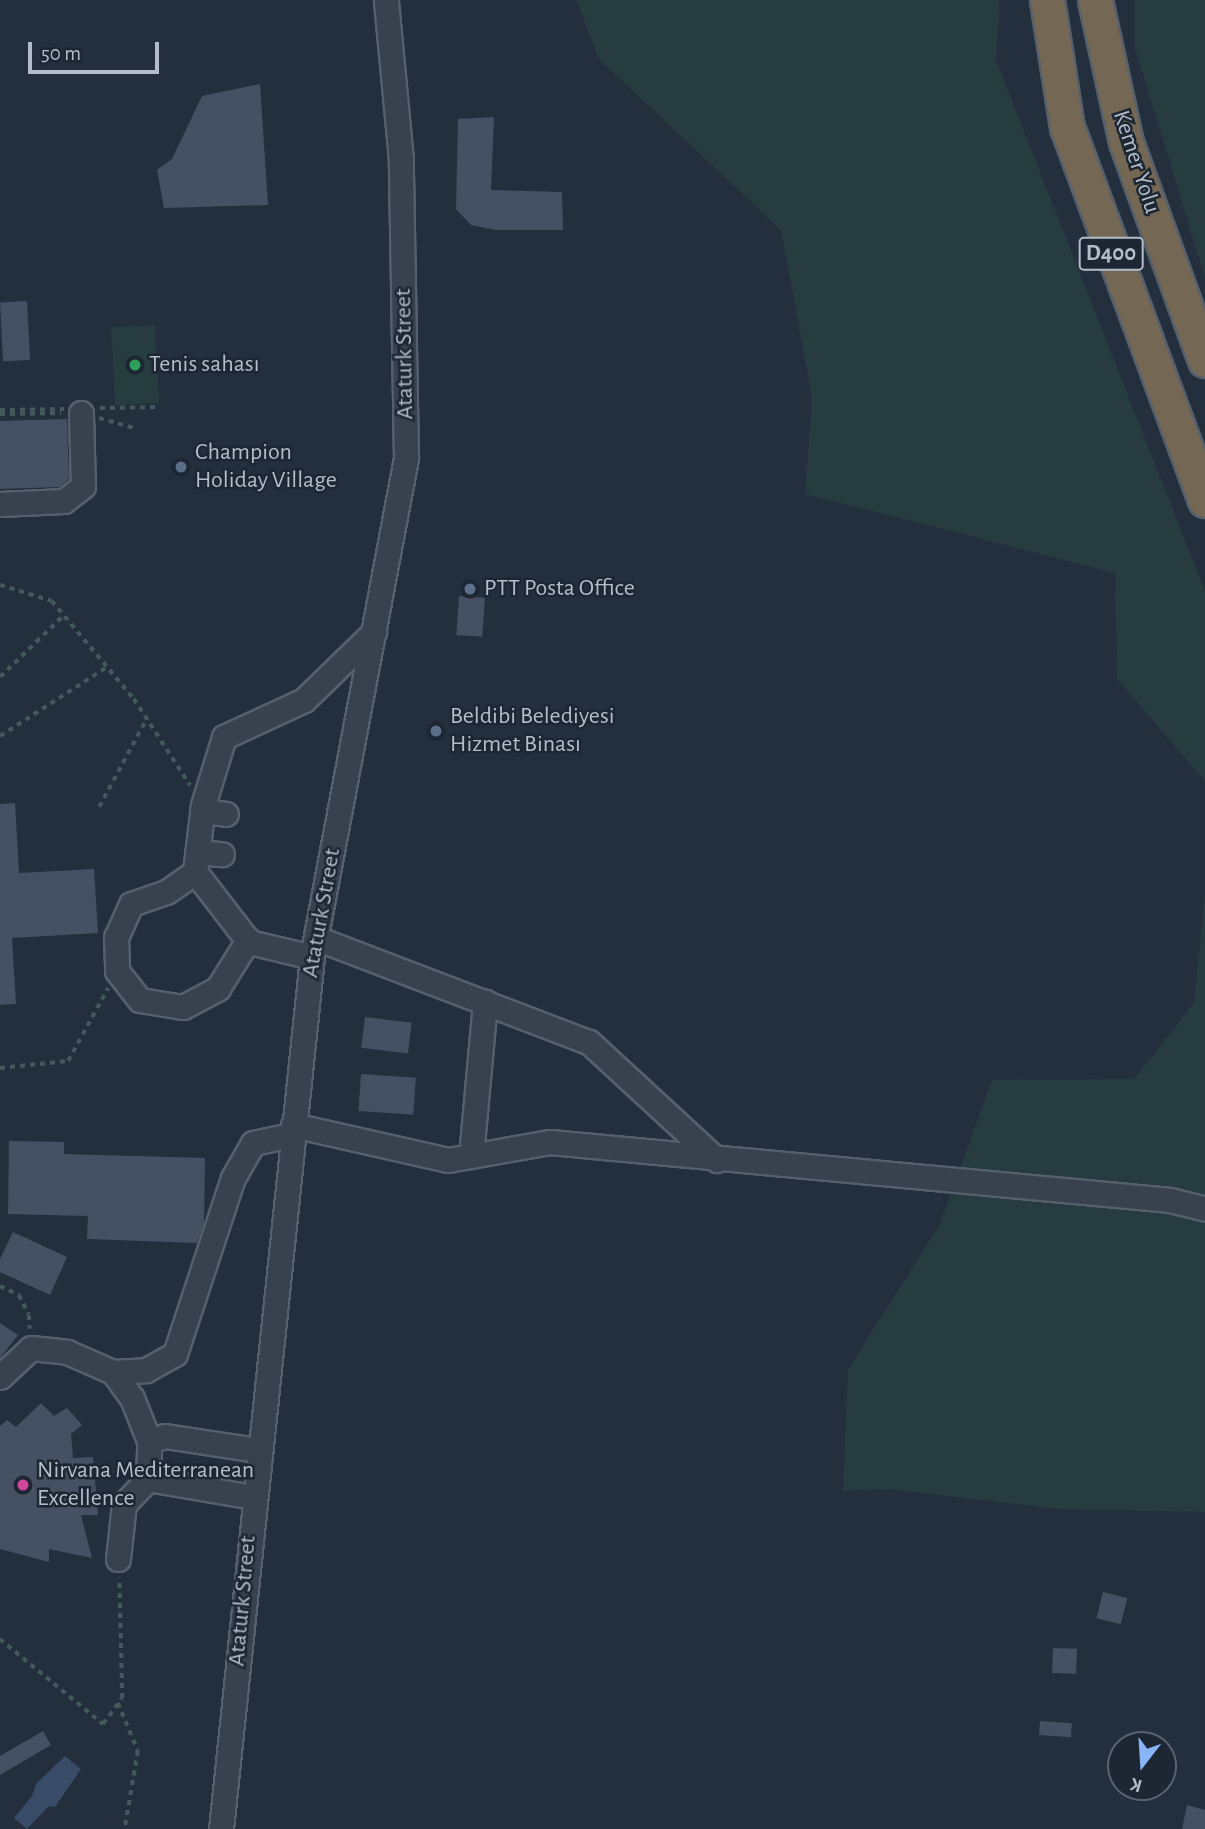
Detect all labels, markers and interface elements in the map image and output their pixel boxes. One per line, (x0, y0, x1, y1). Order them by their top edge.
scale bar (32, 28, 163, 72)
text: 50 m (41, 43, 81, 64)
street label: Kemer Yolu (1106, 107, 1166, 217)
road number: D400 (1078, 234, 1144, 274)
street label: Ataturk Street (389, 288, 421, 420)
place label: Tenis sahası (149, 351, 259, 379)
marker: Tenis sahası (127, 357, 143, 373)
place label: Champion Holiday Village (195, 439, 337, 495)
marker: Champion Holiday Village (173, 459, 189, 475)
place label: PTT Posta Office (484, 575, 635, 603)
marker: PTT Posta Office (462, 581, 478, 597)
place label: Beldibi Belediyesi Hizmet Binası (450, 703, 615, 759)
marker: Beldibi Belediyesi Hizmet Binası (428, 723, 444, 739)
street label: Ataturk Street (296, 846, 348, 980)
place label: Nirvana Mediterranean Excellence (37, 1457, 254, 1513)
marker: Nirvana Mediterranean Excellence (15, 1477, 31, 1493)
street label: Ataturk Street (223, 1535, 263, 1667)
north arrow (1107, 1731, 1177, 1801)
text: K (1128, 1774, 1144, 1795)

